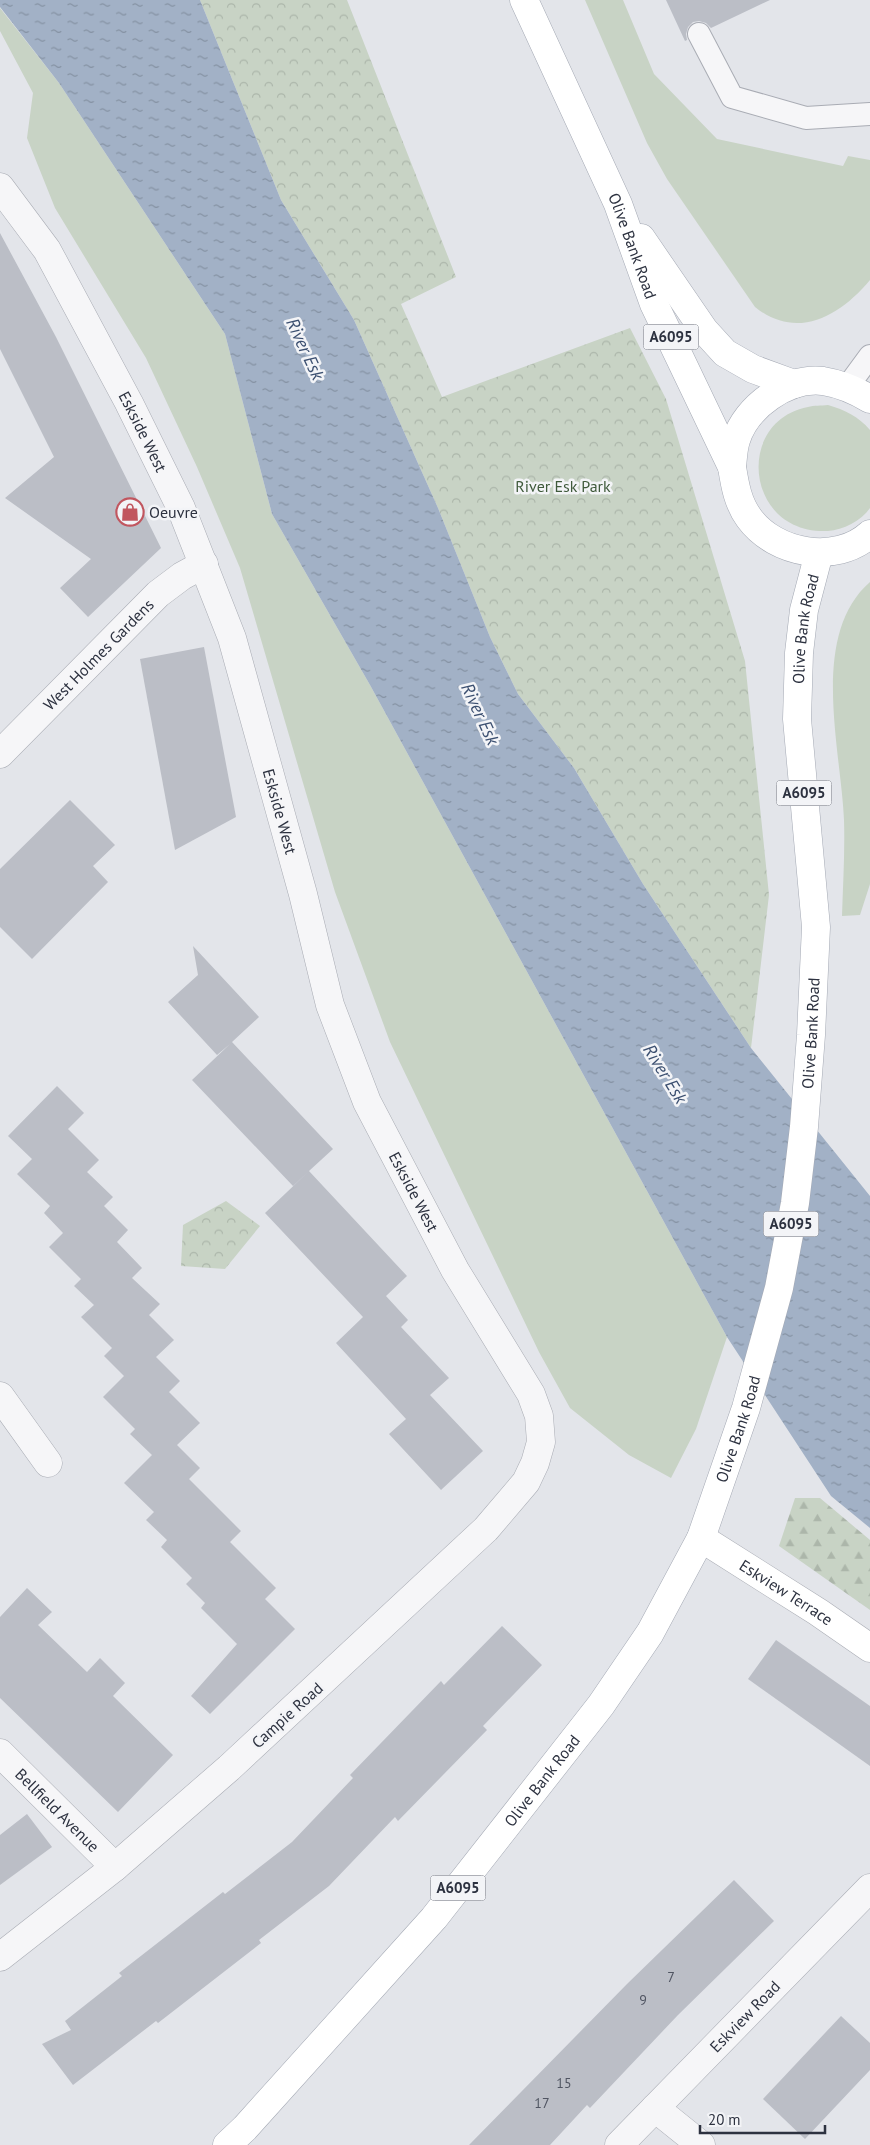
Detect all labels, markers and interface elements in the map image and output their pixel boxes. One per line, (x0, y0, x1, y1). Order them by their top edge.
street label: Olive Bank Road (604, 190, 661, 302)
water label: River Esk (281, 314, 330, 384)
road number: A6095 (644, 324, 698, 350)
street label: Eskside West (115, 388, 172, 476)
park label: River Esk Park (515, 476, 611, 496)
shop icon: Oeuvre (115, 497, 145, 527)
place label: Oeuvre (149, 502, 198, 522)
street label: Olive Bank Road (788, 571, 823, 684)
street label: West Holmes Gardens (39, 594, 158, 714)
water label: River Esk (456, 679, 505, 749)
street label: Eskside West (259, 767, 302, 857)
road number: A6095 (776, 780, 832, 806)
street label: Olive Bank Road (797, 977, 824, 1089)
water label: River Esk (638, 1040, 693, 1108)
street label: Eskside West (385, 1148, 443, 1236)
road number: A6095 (764, 1212, 818, 1236)
street label: Olive Bank Road (711, 1373, 764, 1485)
street label: Eskview Terrace (736, 1555, 837, 1629)
street label: Campie Road (247, 1678, 327, 1752)
street label: Olive Bank Road (500, 1731, 584, 1830)
street label: Bellfield Avenue (11, 1764, 104, 1856)
road number: A6095 (430, 1876, 486, 1900)
house number: 7 (667, 1968, 675, 1986)
street label: Eskview Road (705, 1976, 784, 2056)
house number: 9 (639, 1991, 647, 2009)
house number: 15 (556, 2074, 572, 2092)
house number: 17 (534, 2094, 550, 2112)
scale bar (700, 2102, 825, 2134)
text: 20 m (708, 2110, 741, 2129)

